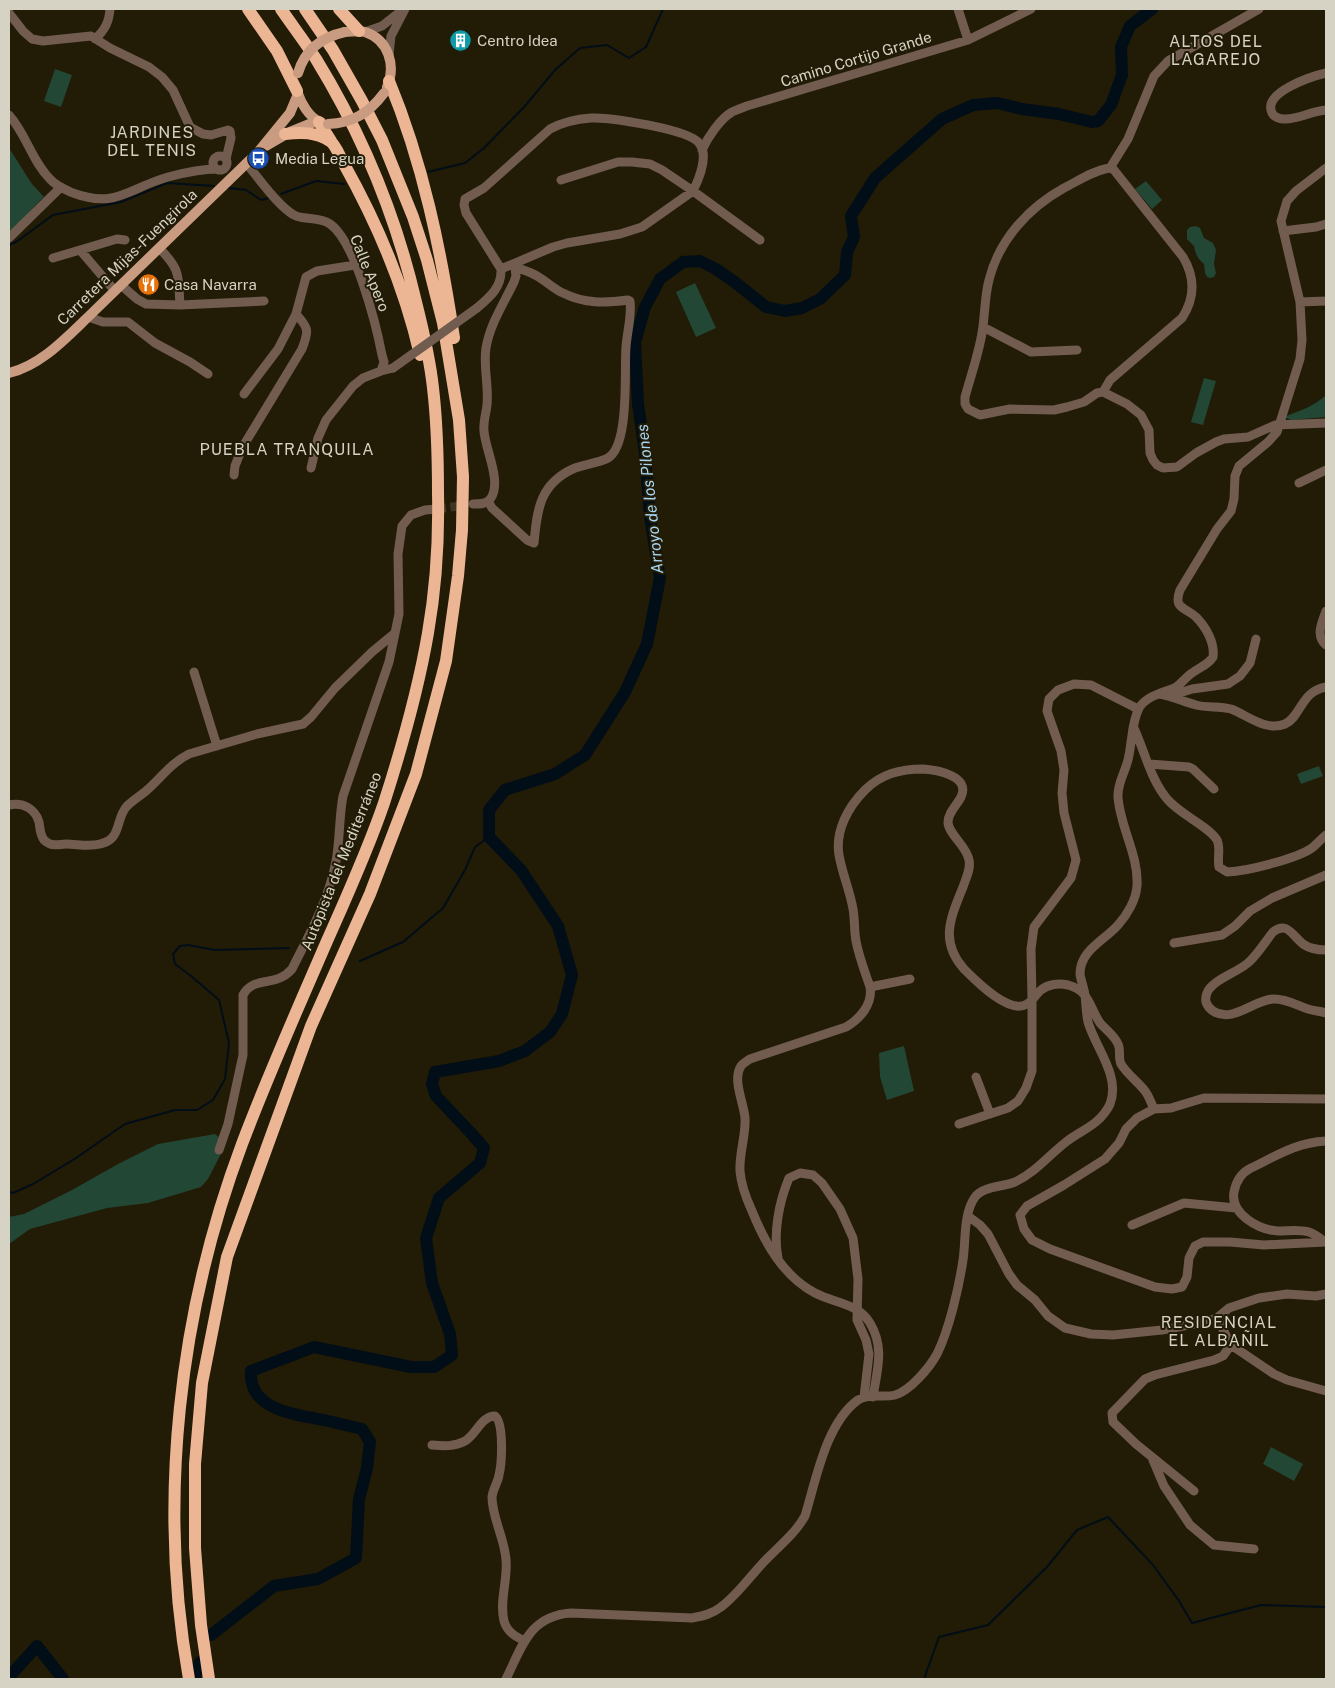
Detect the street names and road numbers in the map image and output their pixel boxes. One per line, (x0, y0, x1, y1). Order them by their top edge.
street label: Camino Cortijo Grande (778, 28, 934, 90)
street label: Carretera Mijas-Fuengirola (54, 186, 200, 328)
street label: Calle Apero (347, 232, 393, 314)
street label: Autopista del Mediterráneo (297, 769, 385, 953)

